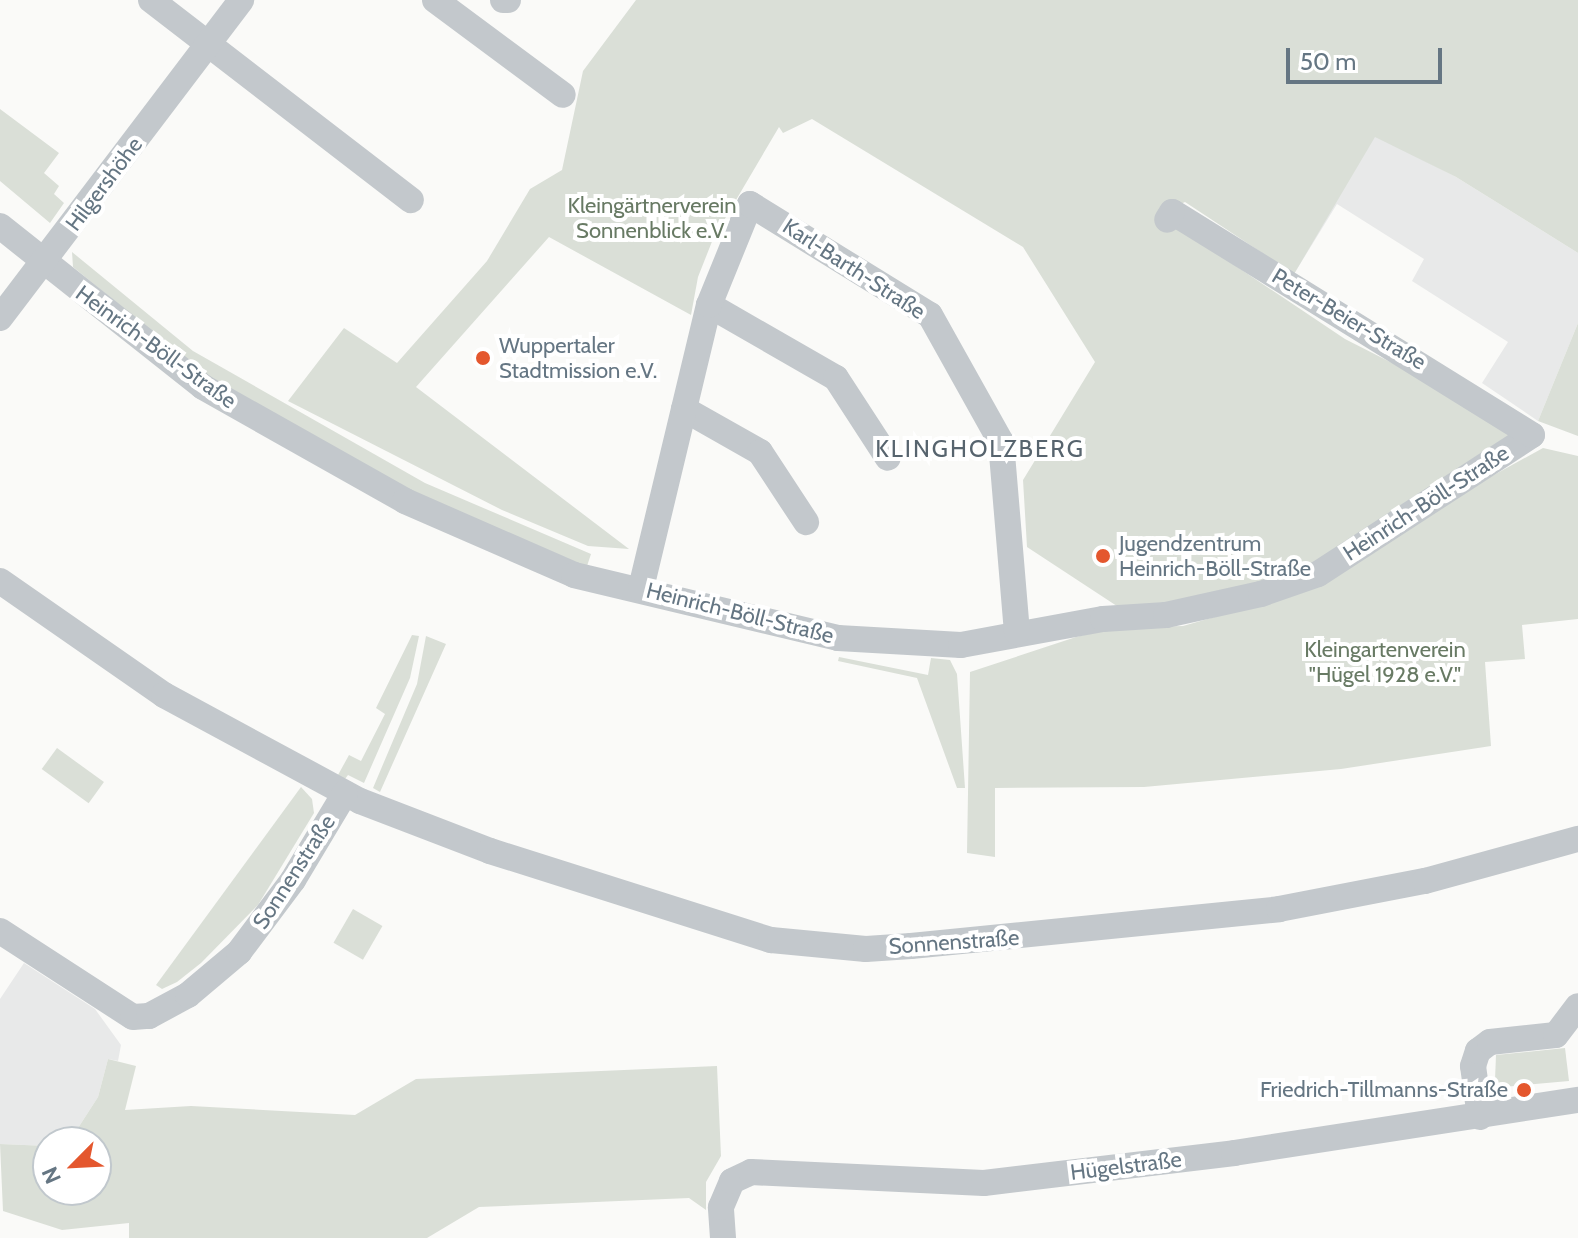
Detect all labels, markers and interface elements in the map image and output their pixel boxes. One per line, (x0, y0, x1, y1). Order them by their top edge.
scale bar (1290, 32, 1446, 82)
text: 50 m (1300, 47, 1356, 76)
street label: Hilgershöhe (60, 132, 148, 236)
park label: Kleingärtnerverein Sonnenblick e.V. (568, 192, 736, 244)
street label: Karl-Barth-Straße (778, 213, 930, 325)
street label: Peter-Beier-Straße (1267, 263, 1431, 375)
street label: Heinrich-Böll-Straße (71, 280, 241, 414)
place label: Wuppertaler Stadtmission e.V. (499, 332, 657, 384)
marker: Wuppertaler Stadtmission e.V. (474, 349, 492, 367)
district label: KLINGHOLZBERG (875, 435, 1085, 463)
street label: Heinrich-Böll-Straße (1338, 440, 1514, 566)
place label: Jugendzentrum Heinrich-Böll-Straße (1119, 530, 1311, 582)
marker: Jugendzentrum Heinrich-Böll-Straße (1094, 547, 1112, 565)
street label: Heinrich-Böll-Straße (644, 577, 836, 649)
park label: Kleingartenverein "Hügel 1928 e.V." (1304, 636, 1466, 688)
street label: Sonnenstraße (247, 810, 341, 934)
street label: Sonnenstraße (888, 924, 1020, 960)
place label: Friedrich-Tillmanns-Straße (1260, 1077, 1508, 1103)
marker: Friedrich-Tillmanns-Straße (1515, 1081, 1533, 1099)
north arrow (32, 1126, 112, 1206)
street label: Hügelstraße (1069, 1146, 1183, 1186)
text: N (36, 1163, 67, 1188)

